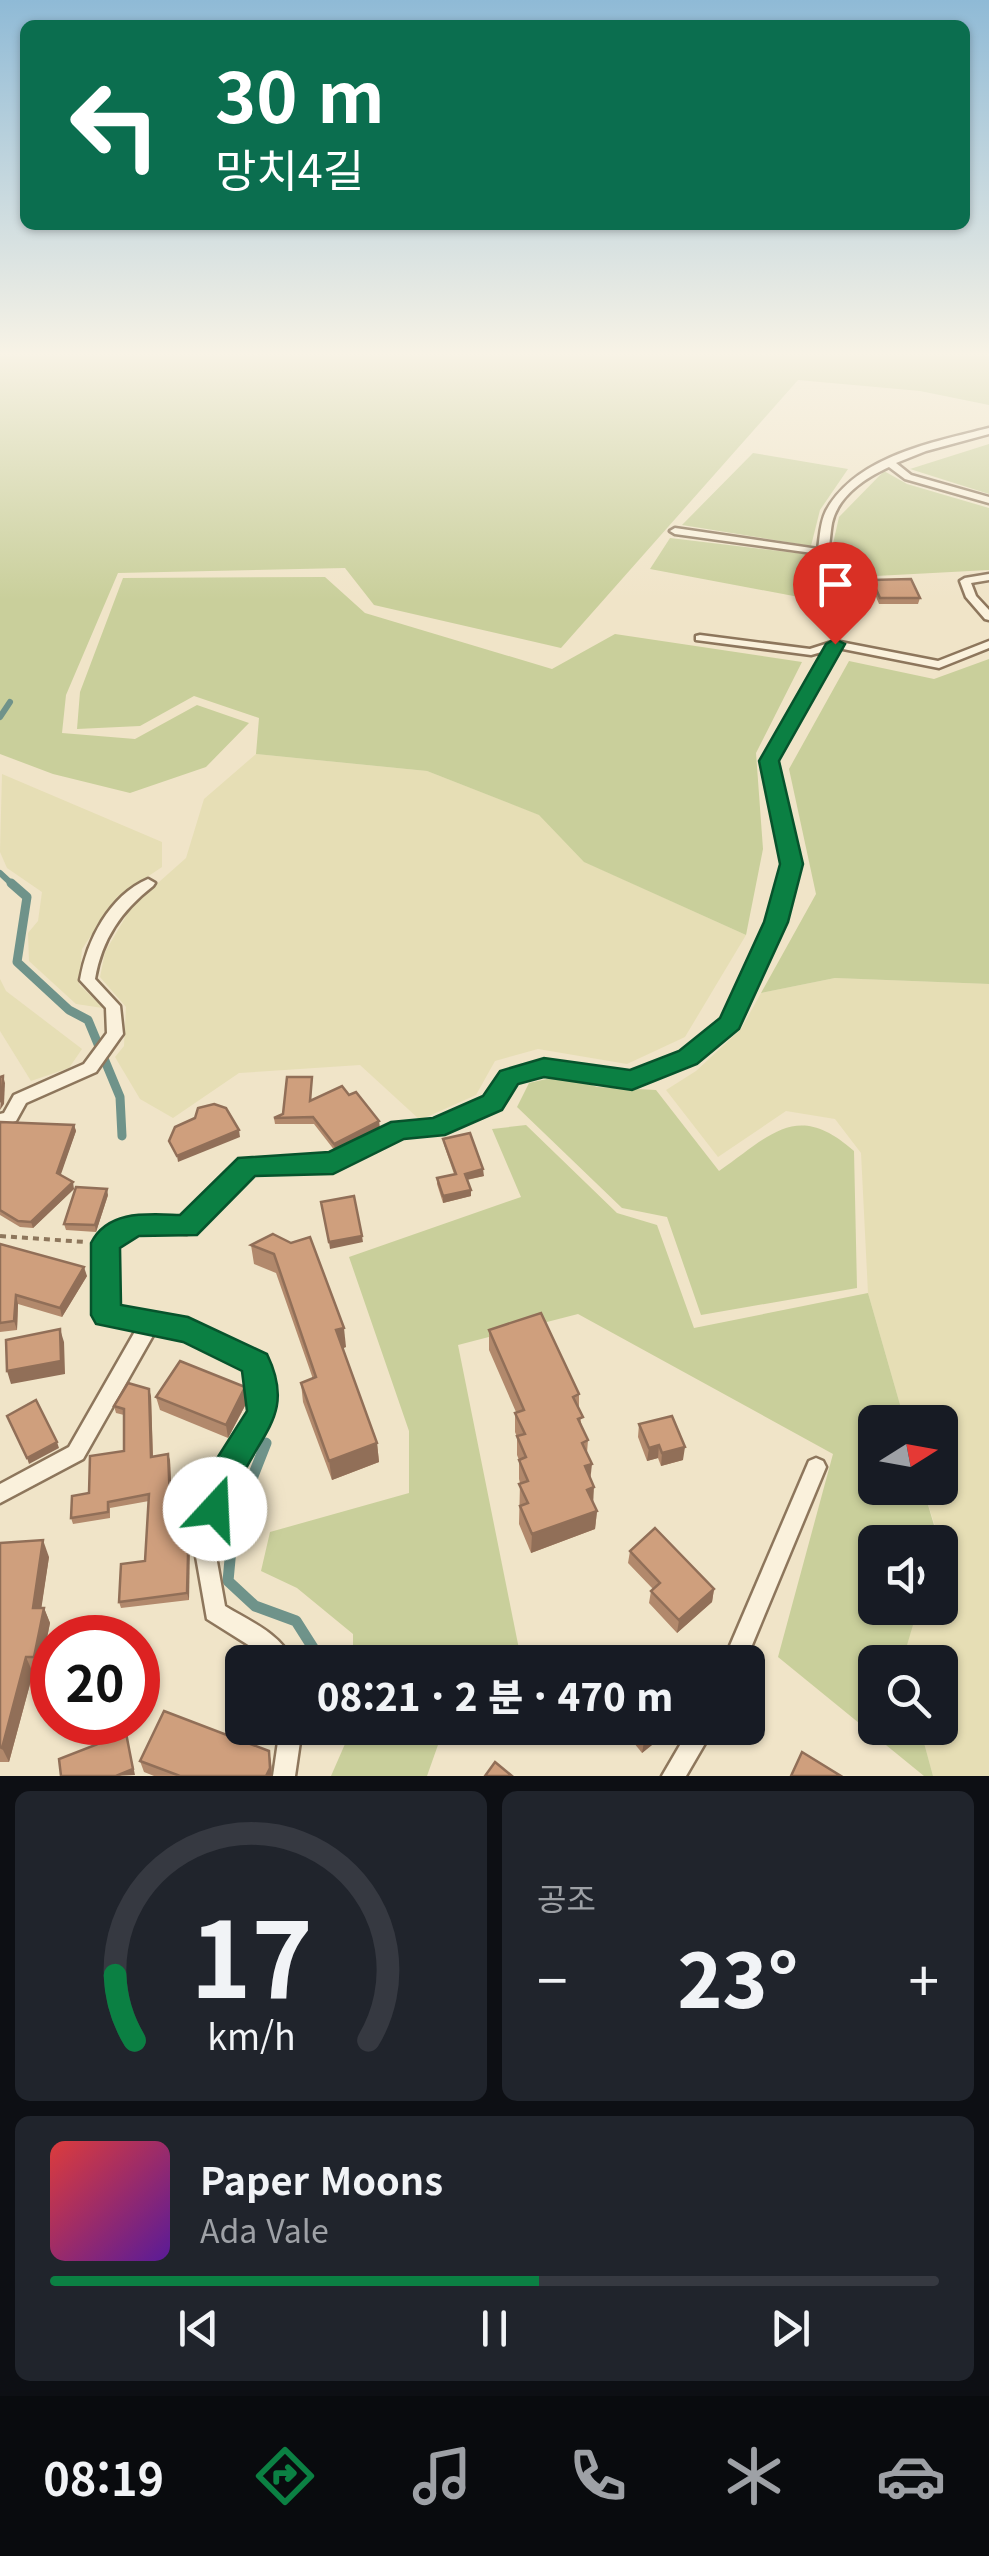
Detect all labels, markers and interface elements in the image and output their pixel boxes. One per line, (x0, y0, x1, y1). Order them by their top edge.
text: 30 m (215, 42, 385, 143)
icon: left (50, 60, 180, 190)
text: 망치4길 (215, 135, 364, 200)
pin (793, 542, 878, 645)
icon: arrive (808, 557, 863, 612)
north arrow (858, 1405, 958, 1505)
map controls (858, 1405, 958, 1745)
position arrow (163, 1457, 267, 1561)
button: sound (858, 1525, 958, 1625)
speed limit sign: 20 (30, 1615, 160, 1745)
button: search (858, 1645, 958, 1745)
text: 08:21 · 2 분 · 470 m (317, 1667, 673, 1722)
text: 공조 (537, 1874, 596, 1920)
text: 17 (190, 1877, 312, 2028)
text: 23° (678, 1921, 798, 2030)
text: − (537, 1937, 568, 2017)
text: + (908, 1937, 939, 2017)
text: km/h (207, 2009, 295, 2060)
text: Paper Moons (200, 2151, 443, 2206)
text: Ada Vale (200, 2206, 329, 2252)
icon: previous (171, 2301, 226, 2356)
icon: pause (467, 2301, 522, 2356)
icon: next (763, 2301, 818, 2356)
icon: directions (250, 2441, 320, 2511)
icon: music (407, 2441, 477, 2511)
icon: phone (563, 2441, 633, 2511)
icon: climate (719, 2441, 789, 2511)
icon: car (876, 2441, 946, 2511)
text: 08:19 (43, 2444, 164, 2509)

